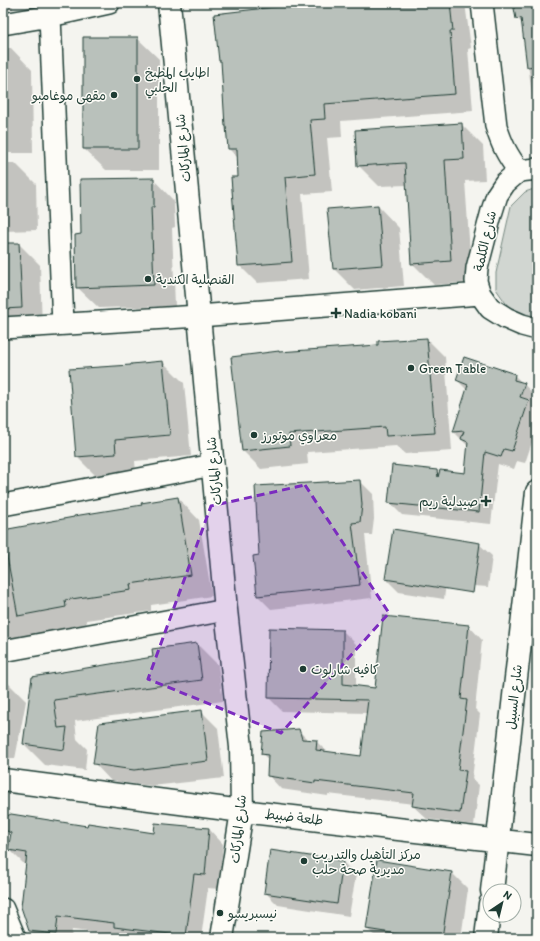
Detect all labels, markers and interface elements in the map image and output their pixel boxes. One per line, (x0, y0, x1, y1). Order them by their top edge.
place label: اطايب المطبخ الحلبي (145, 65, 210, 99)
marker: اطايب المطبخ الحلبي (132, 74, 142, 84)
place label: مقهى موغامبو (31, 88, 106, 105)
marker: مقهى موغامبو (109, 90, 119, 100)
street label: شارع الماركات (173, 113, 195, 183)
street label: شارع الكلمة (471, 209, 501, 273)
place label: القنصلية الكندية (156, 272, 234, 288)
marker: القنصلية الكندية (143, 274, 153, 284)
place label: Nadia kobani (344, 306, 417, 321)
marker: Nadia kobani (331, 308, 341, 318)
place label: Green Table (419, 361, 486, 376)
marker: Green Table (406, 363, 416, 373)
place label: معراوي موتورز (261, 428, 337, 445)
marker: معراوي موتورز (249, 430, 259, 440)
street label: شارع الماركات (204, 436, 226, 506)
place label: صيدلية ريم (419, 494, 478, 512)
marker: صيدلية ريم (481, 496, 491, 506)
place label: كافيه شارلوت (311, 662, 379, 678)
marker: كافيه شارلوت (298, 664, 308, 674)
street label: شارع السبيل (503, 664, 527, 731)
street label: شارع الماركات (227, 794, 251, 864)
street label: طلعة ضبيط (264, 806, 324, 829)
place label: مركز التأهيل والتدريب مديرية صحة حلب (312, 847, 421, 878)
marker: مركز التأهيل والتدريب مديرية صحة حلب (299, 856, 309, 866)
north arrow (482, 883, 522, 923)
text: N (501, 888, 514, 903)
place label: نيسبريسو (227, 906, 277, 922)
marker: نيسبريسو (215, 908, 225, 918)

